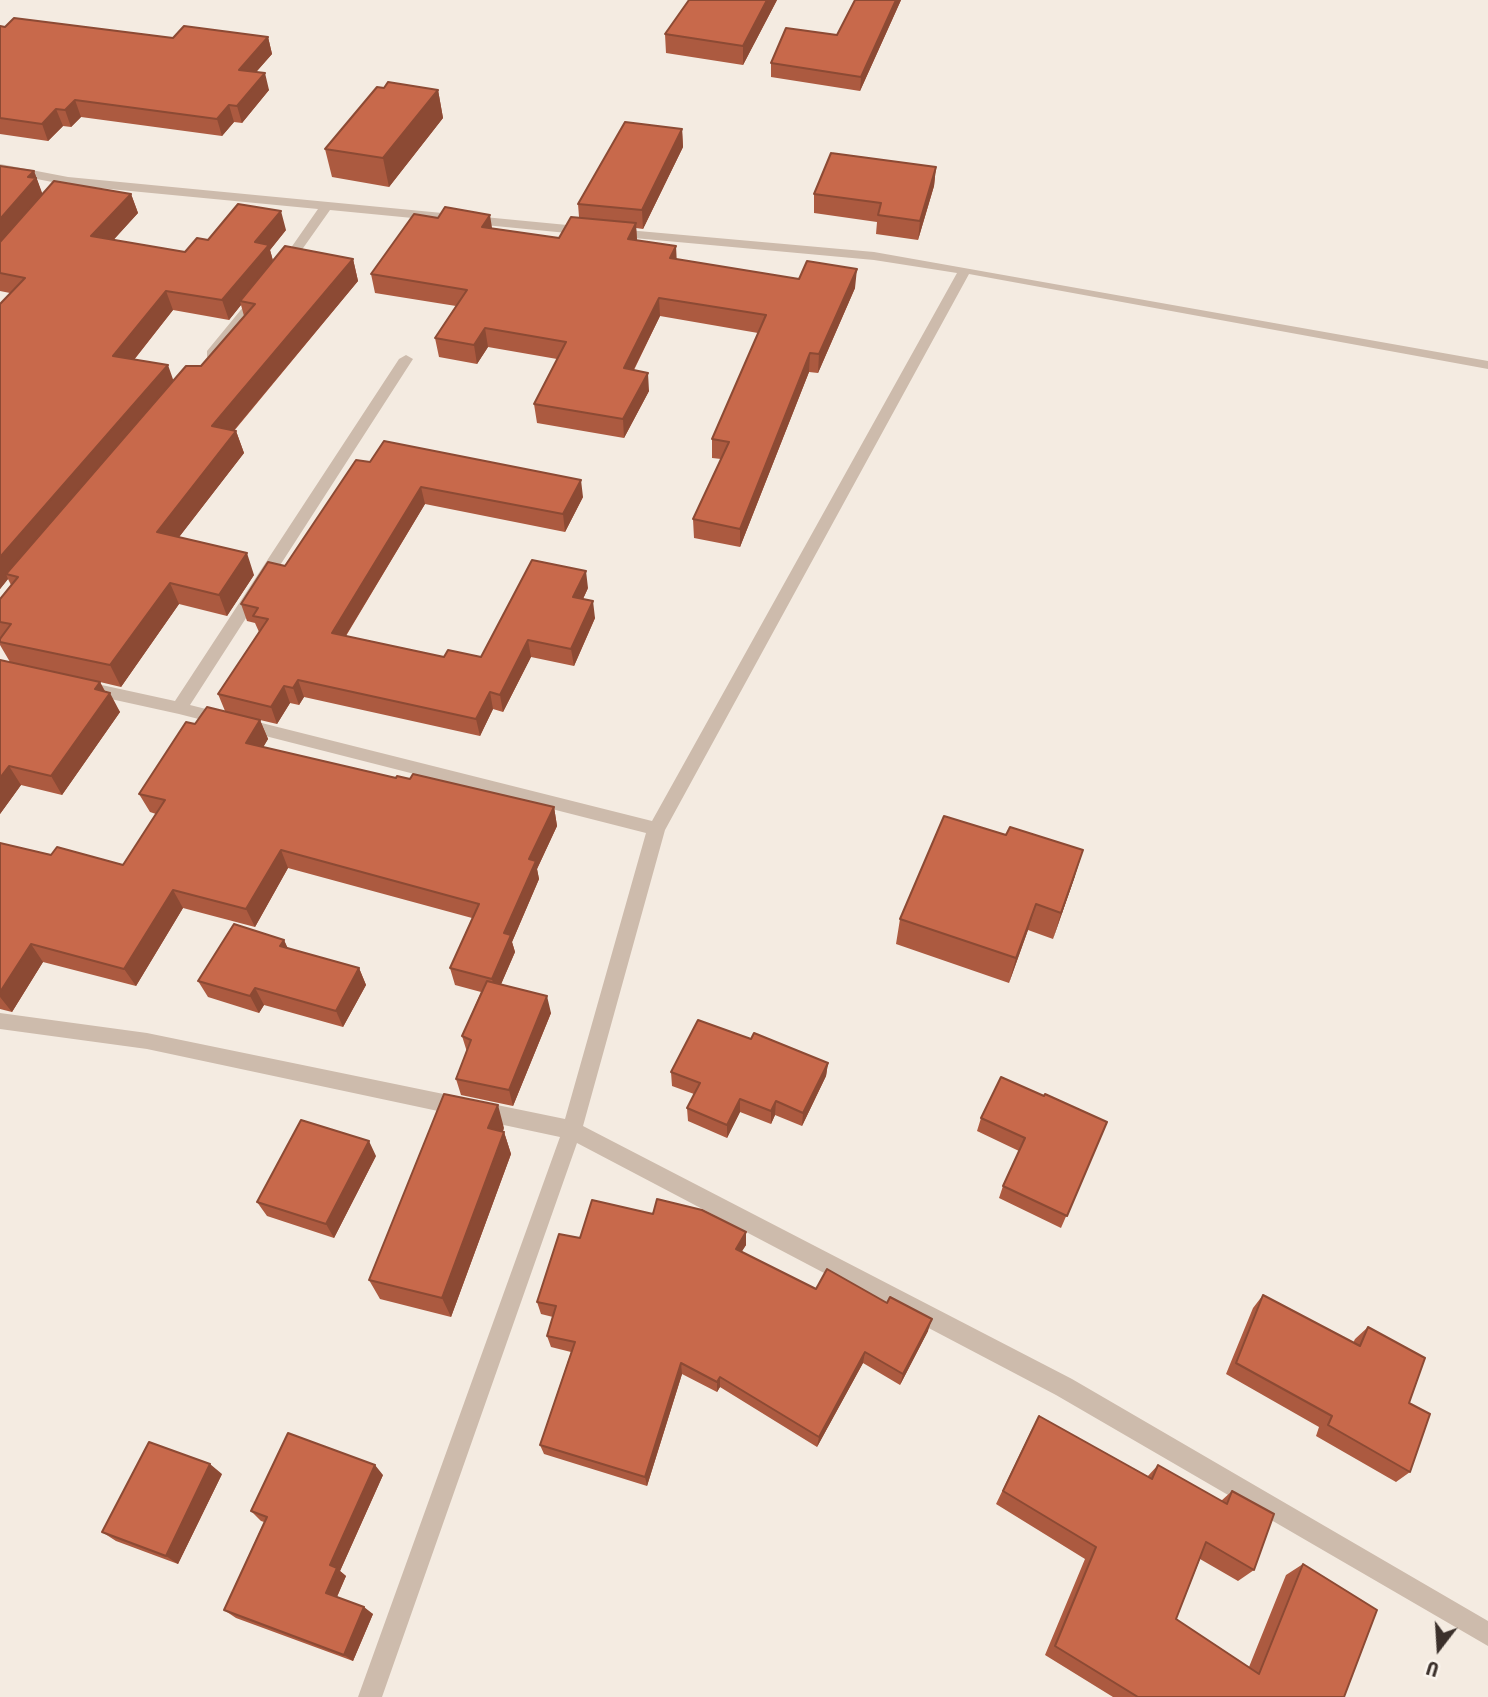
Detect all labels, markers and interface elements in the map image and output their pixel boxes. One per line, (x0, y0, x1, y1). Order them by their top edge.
north arrow (1404, 1613, 1474, 1683)
text: U (1424, 1656, 1441, 1681)

